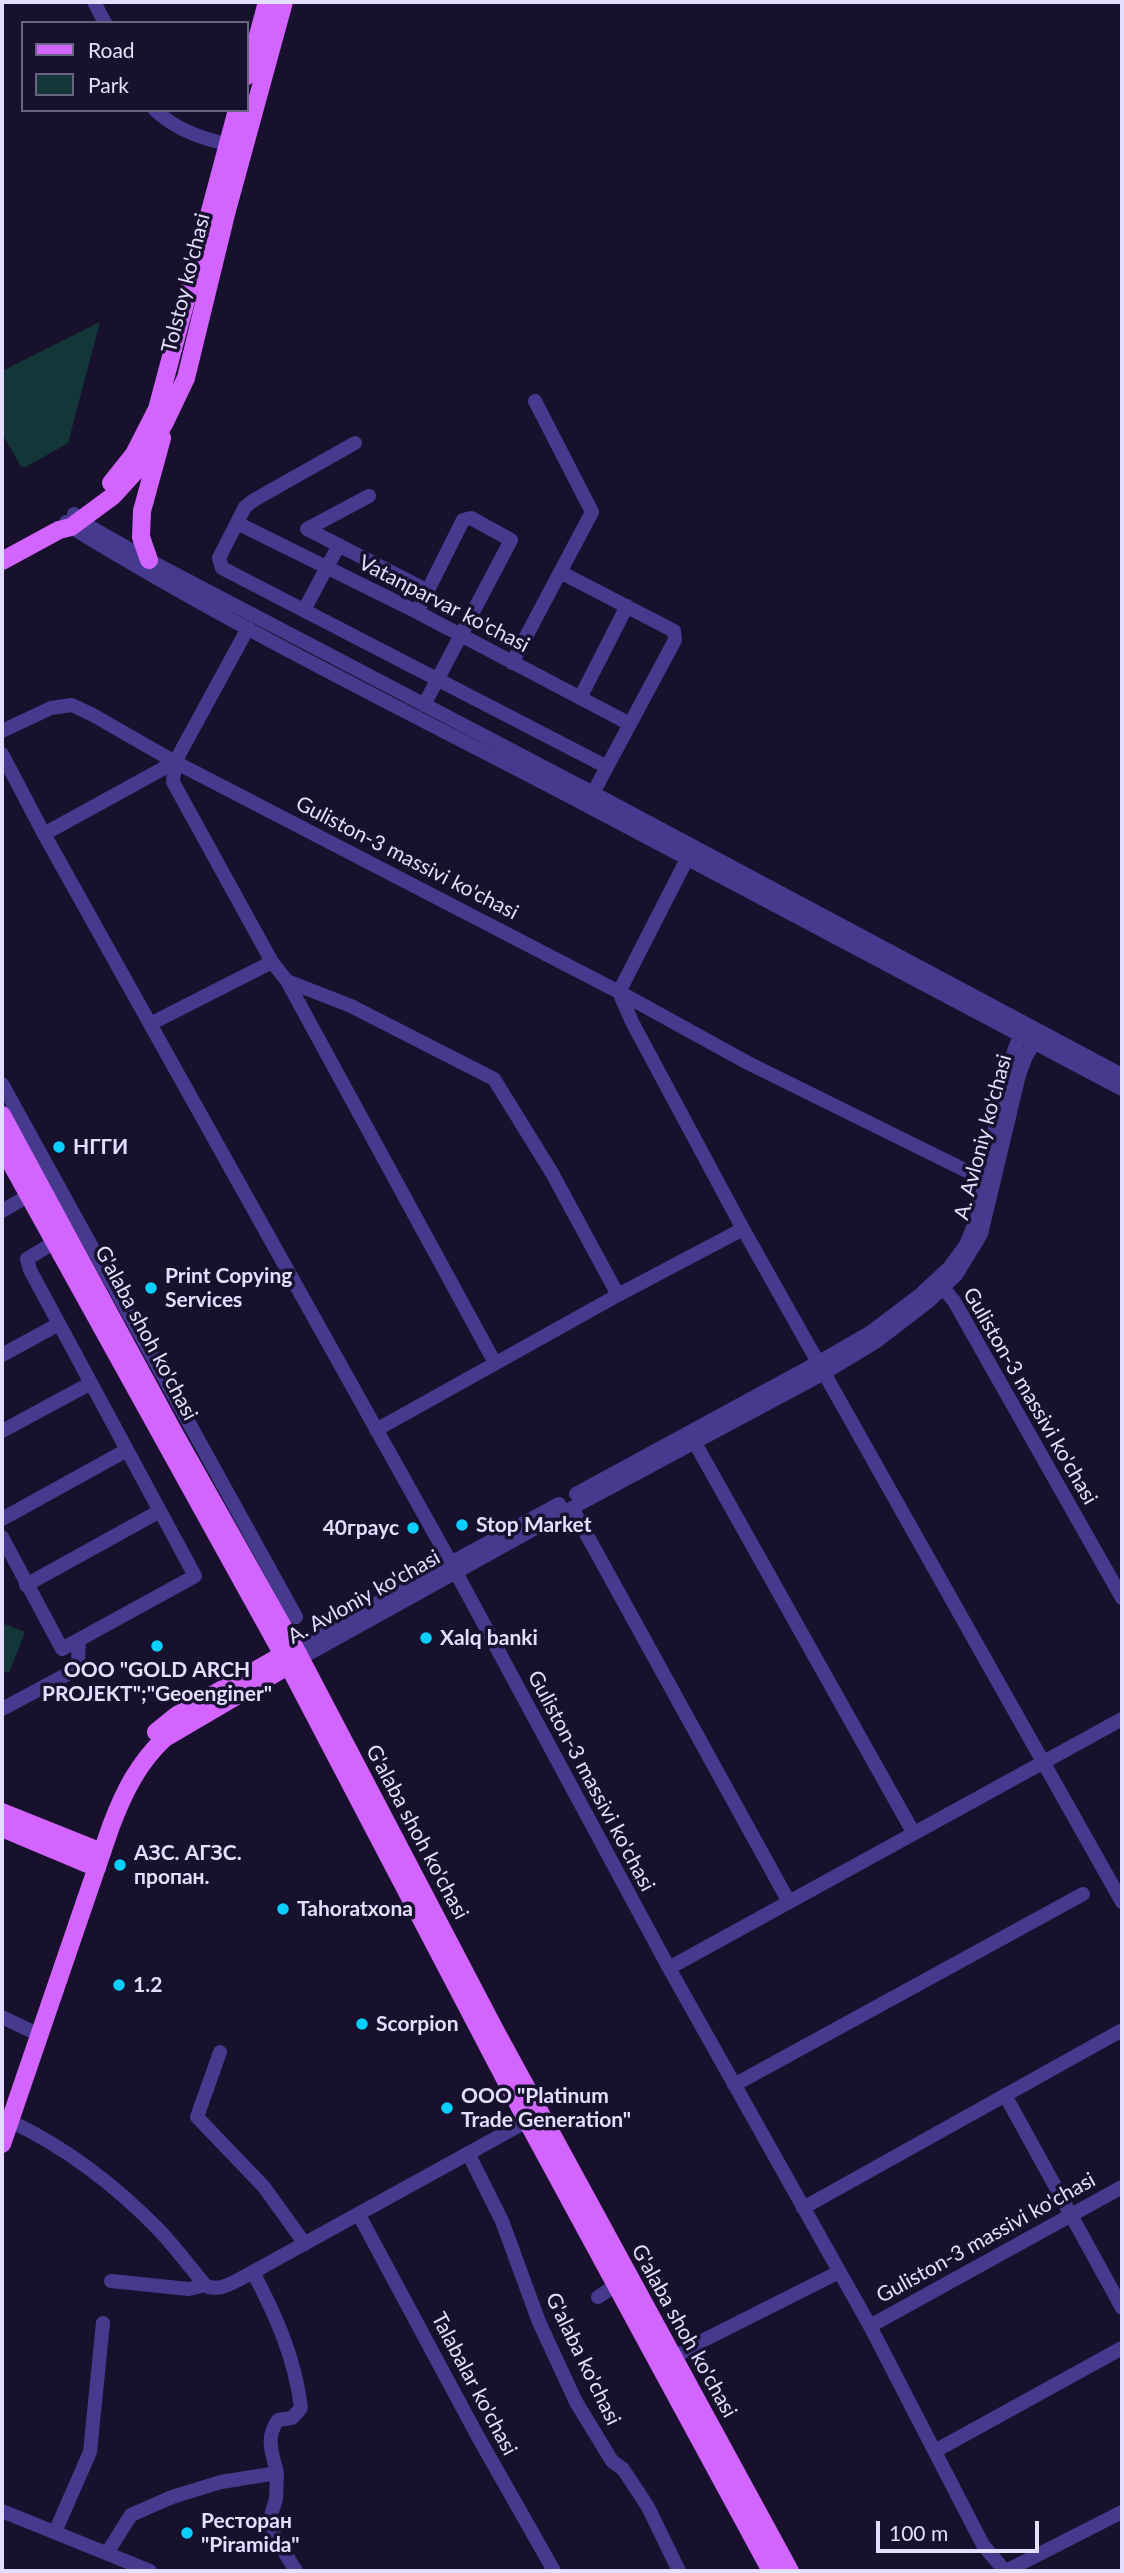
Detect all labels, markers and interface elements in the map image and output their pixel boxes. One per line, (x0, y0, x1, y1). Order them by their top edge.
legend (21, 21, 248, 112)
text: Road (88, 37, 135, 62)
text: Park (88, 72, 129, 97)
street label: Tolstoy ko'chasi (157, 211, 215, 355)
street label: Vatanparvar ko'chasi (354, 550, 534, 658)
street label: Guliston-3 massivi ko'chasi (292, 791, 522, 925)
street label: A. Avloniy ko'chasi (949, 1051, 1017, 1223)
place label: НГГИ (73, 1134, 128, 1160)
marker: НГГИ (51, 1139, 67, 1155)
street label: G'alaba shoh ko'chasi (89, 1241, 203, 1425)
place label: Print Copying Services (165, 1263, 292, 1313)
marker: Print Copying Services (143, 1280, 159, 1296)
street label: Guliston-3 massivi ko'chasi (958, 1283, 1102, 1509)
place label: Stop Market (476, 1512, 592, 1538)
place label: 40граус (323, 1515, 399, 1541)
marker: Stop Market (454, 1517, 470, 1533)
marker: 40граус (405, 1520, 421, 1536)
street label: A. Avloniy ko'chasi (283, 1545, 445, 1649)
place label: Xalq banki (440, 1625, 538, 1651)
marker: Xalq banki (418, 1630, 434, 1646)
marker: ООО "GOLD ARCH PROJEKT";"Geoenginer" (149, 1638, 165, 1654)
place label: ООО "GOLD ARCH PROJEKT";"Geoenginer" (42, 1657, 272, 1707)
street label: Guliston-3 massivi ko'chasi (522, 1666, 660, 1896)
street label: G'alaba shoh ko'chasi (360, 1740, 474, 1924)
place label: АЗС. АГЗС. пропан. (134, 1840, 242, 1890)
marker: АЗС. АГЗС. пропан. (112, 1857, 128, 1873)
place label: Tahoratxona (297, 1896, 413, 1922)
marker: Tahoratxona (275, 1901, 291, 1917)
place label: 1.2 (133, 1972, 162, 1998)
marker: 1.2 (111, 1977, 127, 1993)
place label: Scorpion (376, 2011, 458, 2037)
marker: Scorpion (354, 2016, 370, 2032)
place label: OOO "Platinum Trade Generation" (461, 2083, 631, 2133)
marker: OOO "Platinum Trade Generation" (439, 2100, 455, 2116)
street label: Guliston-3 massivi ko'chasi (872, 2167, 1100, 2309)
street label: G'alaba shoh ko'chasi (626, 2240, 742, 2422)
street label: G'alaba ko'chasi (540, 2289, 626, 2429)
street label: Talabalar ko'chasi (426, 2308, 522, 2460)
scale bar (879, 2506, 1042, 2550)
place label: Ресторан "Piramida" (201, 2508, 299, 2558)
text: 100 m (889, 2520, 948, 2545)
marker: Ресторан "Piramida" (179, 2525, 195, 2541)

